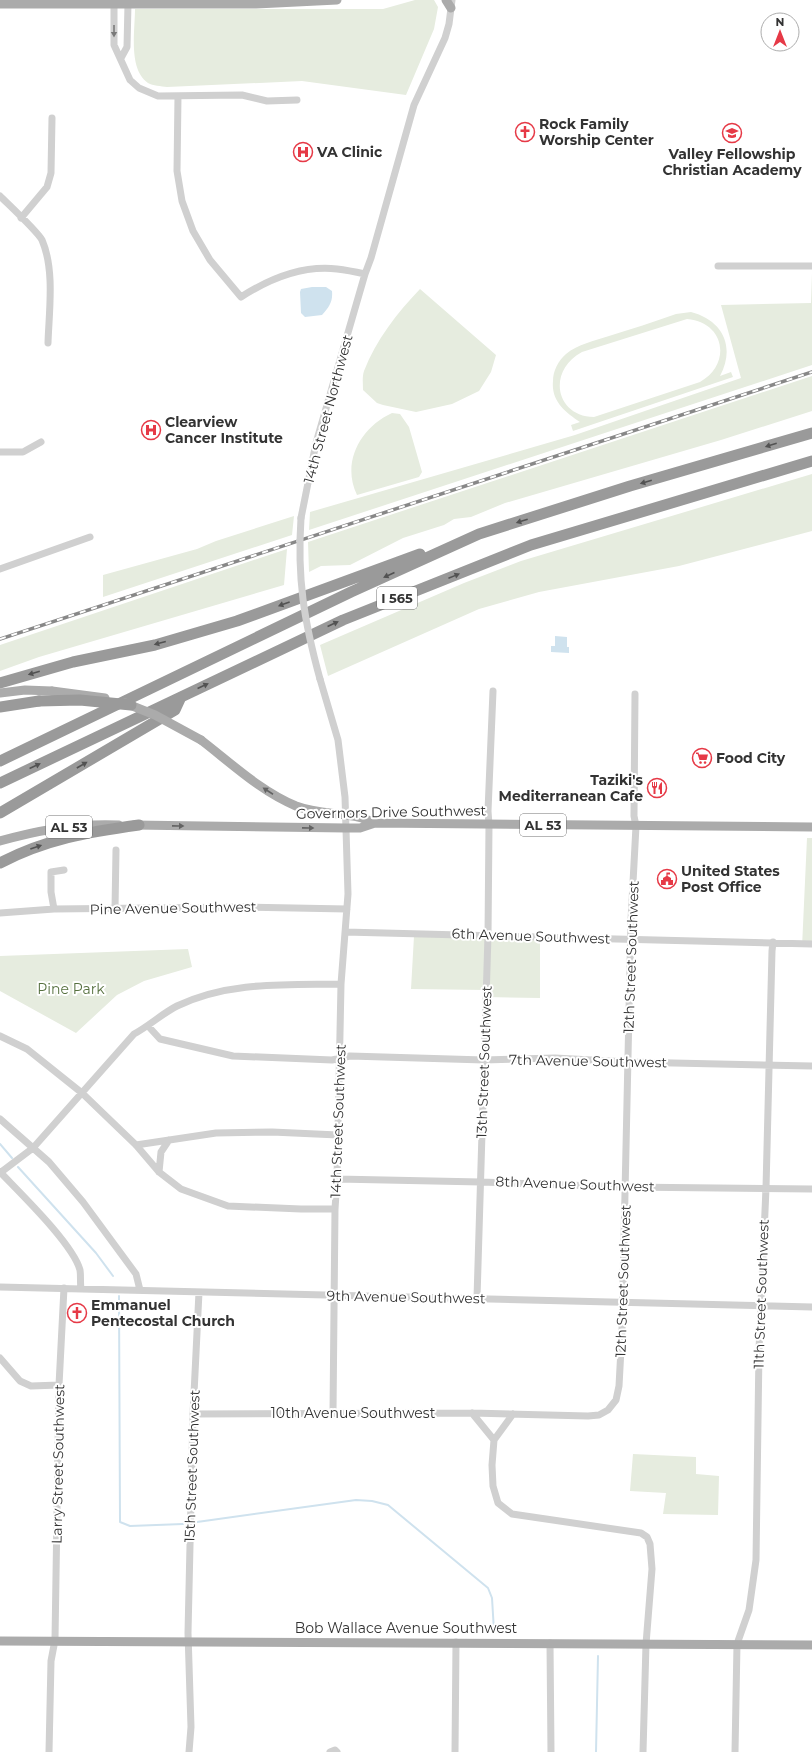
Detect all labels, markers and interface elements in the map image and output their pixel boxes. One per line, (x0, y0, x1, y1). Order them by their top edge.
north arrow (760, 12, 800, 52)
text: N (776, 15, 784, 29)
one-way arrow (111, 25, 117, 38)
place label: Rock Family Worship Center (539, 115, 654, 149)
church icon: Rock Family Worship Center (514, 121, 536, 143)
school or university icon: Valley Fellowship Christian Academy (721, 122, 743, 144)
hospital icon: VA Clinic (292, 141, 314, 163)
place label: VA Clinic (316, 143, 383, 161)
place label: Valley Fellowship Christian Academy (662, 145, 802, 179)
street label: 14th Street Northwest (299, 332, 357, 485)
place label: Clearview Cancer Institute (165, 413, 283, 447)
hospital icon: Clearview Cancer Institute (140, 419, 162, 441)
one-way arrow (765, 442, 777, 448)
one-way arrow (640, 479, 652, 485)
one-way arrow (516, 518, 528, 524)
one-way arrow (384, 572, 395, 578)
one-way arrow (448, 572, 460, 578)
road number: I 565 (377, 587, 417, 609)
one-way arrow (278, 601, 290, 607)
one-way arrow (328, 621, 339, 627)
one-way arrow (154, 640, 166, 646)
one-way arrow (28, 670, 40, 676)
one-way arrow (198, 683, 209, 689)
supermarket icon: Food City (691, 747, 713, 769)
place label: Food City (716, 749, 786, 767)
one-way arrow (76, 761, 88, 768)
one-way arrow (30, 763, 41, 769)
place label: Taziki's Mediterranean Cafe (499, 771, 644, 805)
restaurant icon: Taziki's Mediterranean Cafe (646, 777, 668, 799)
one-way arrow (262, 788, 274, 795)
street label: Governors Drive Southwest (296, 801, 487, 823)
road number: AL 53 (520, 814, 566, 836)
road number: AL 53 (46, 816, 92, 838)
one-way arrow (172, 823, 185, 829)
one-way arrow (302, 824, 314, 831)
one-way arrow (30, 844, 42, 850)
place label: United States Post Office (681, 862, 780, 896)
public building icon: United States Post Office (656, 868, 678, 890)
street label: 12th Street Southwest (619, 880, 643, 1034)
street label: Pine Avenue Southwest (89, 898, 257, 918)
street label: 6th Avenue Southwest (451, 924, 611, 948)
park label: Pine Park (37, 980, 105, 998)
street label: 13th Street Southwest (472, 985, 496, 1139)
street label: 14th Street Southwest (326, 1043, 350, 1198)
street label: 7th Avenue Southwest (509, 1051, 668, 1071)
street label: 8th Avenue Southwest (495, 1172, 655, 1196)
street label: 12th Street Southwest (611, 1204, 635, 1358)
street label: 11th Street Southwest (749, 1219, 773, 1369)
street label: 9th Avenue Southwest (326, 1287, 486, 1307)
place label: Emmanuel Pentecostal Church (91, 1296, 235, 1330)
church icon: Emmanuel Pentecostal Church (66, 1302, 88, 1324)
street label: Larry Street Southwest (48, 1384, 68, 1544)
street label: 15th Street Southwest (180, 1389, 204, 1543)
street label: 10th Avenue Southwest (271, 1404, 436, 1422)
street label: Bob Wallace Avenue Southwest (295, 1619, 518, 1637)

